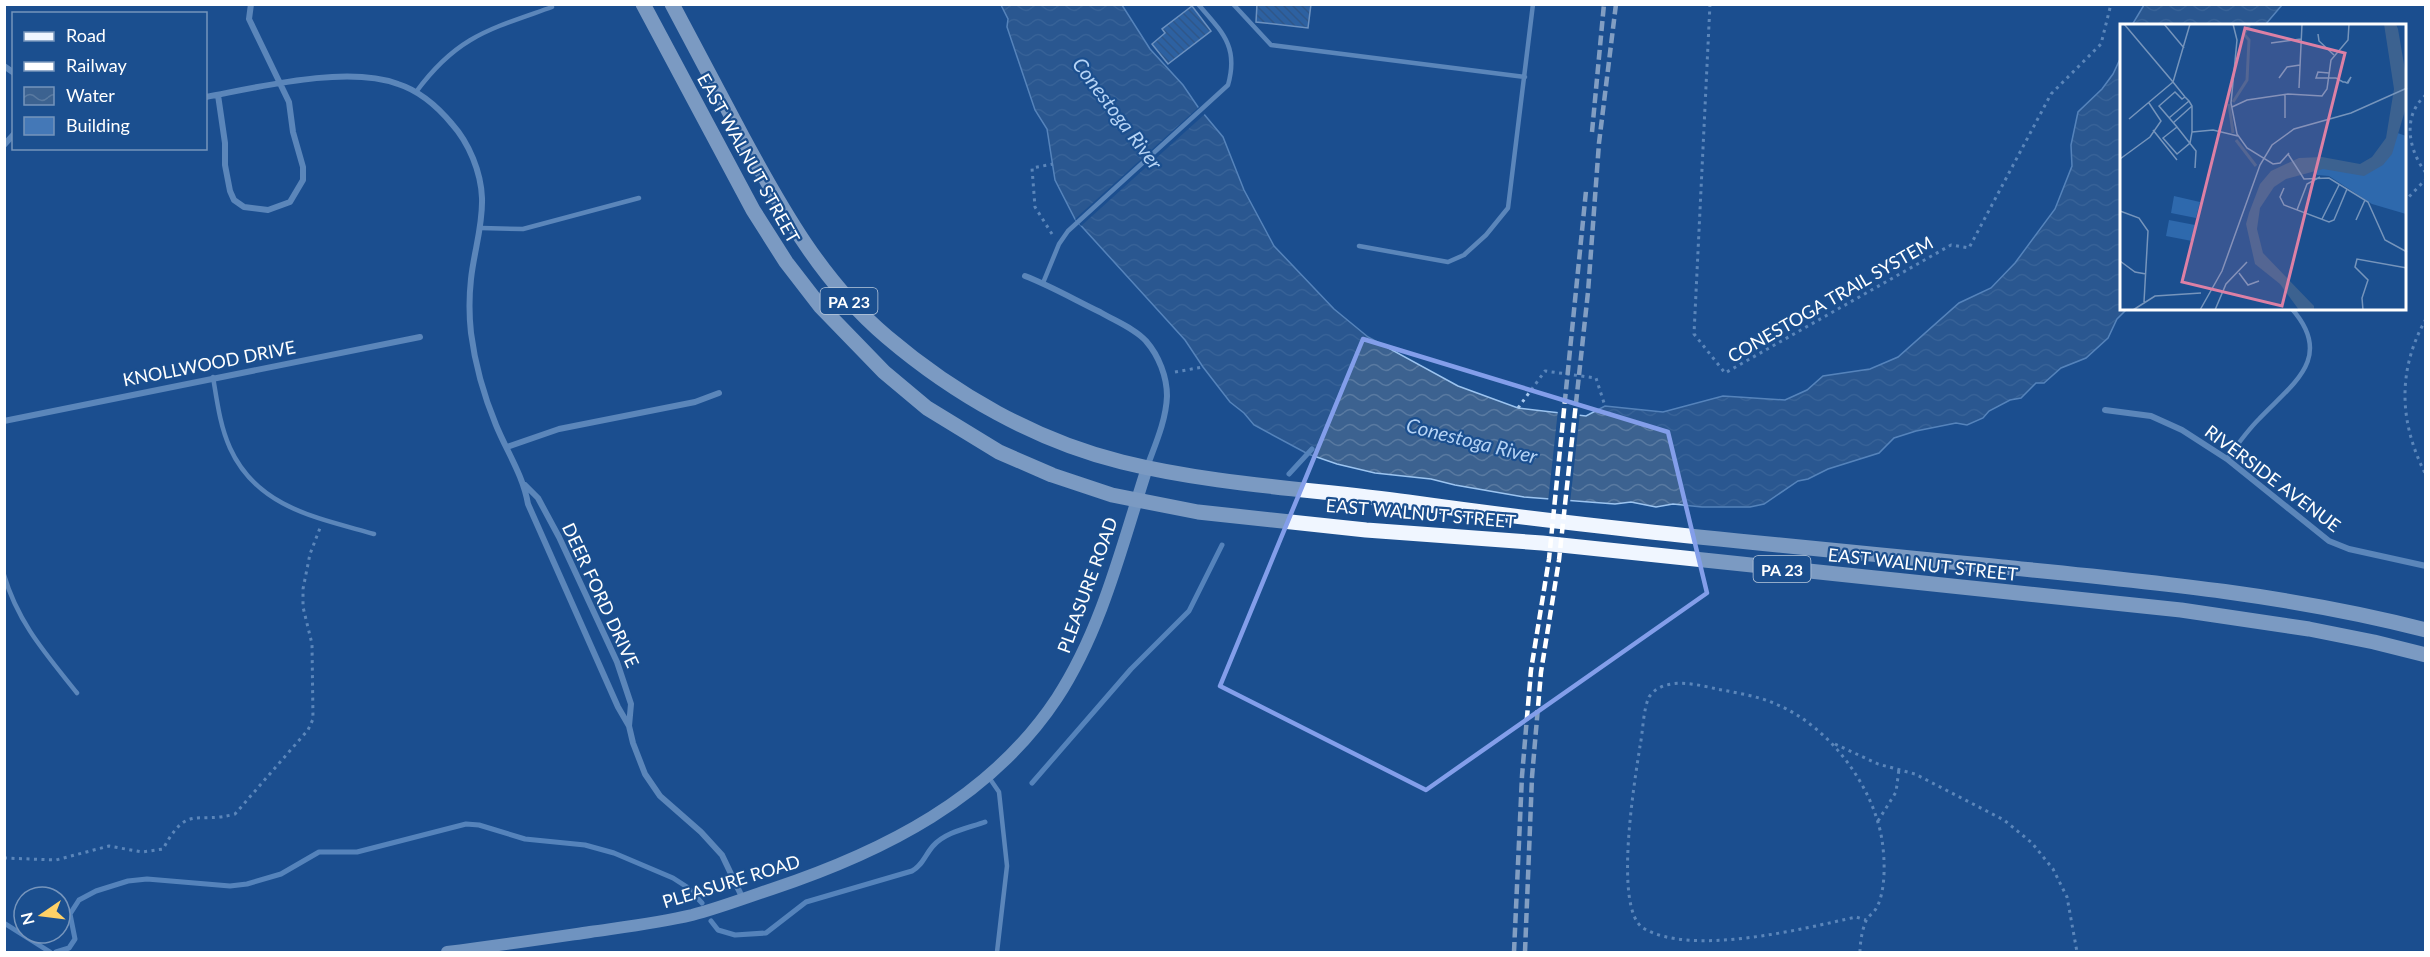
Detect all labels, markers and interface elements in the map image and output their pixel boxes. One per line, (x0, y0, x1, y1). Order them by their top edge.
legend (12, 12, 207, 150)
text: Road (66, 24, 106, 46)
inset map (2120, 24, 2406, 310)
water label: Conestoga River (1068, 52, 1169, 175)
text: Railway (66, 54, 127, 76)
street label: EAST WALNUT STREET (693, 69, 805, 247)
text: Water (66, 84, 115, 106)
text: Building (66, 114, 130, 136)
street label: CONESTOGA TRAIL SYSTEM (1723, 231, 1937, 367)
road number: PA 23 (820, 288, 878, 314)
street label: KNOLLWOOD DRIVE (121, 335, 297, 391)
water label: Conestoga River (1404, 412, 1541, 468)
street label: RIVERSIDE AVENUE (2201, 420, 2345, 536)
street label: EAST WALNUT STREET (1325, 494, 1517, 532)
street label: PLEASURE ROAD (1052, 514, 1122, 656)
street label: DEER FORD DRIVE (558, 519, 644, 671)
street label: EAST WALNUT STREET (1827, 543, 2019, 585)
road number: PA 23 (1754, 556, 1810, 582)
street label: PLEASURE ROAD (659, 850, 803, 912)
north arrow (12, 885, 72, 945)
text: N (16, 910, 38, 927)

